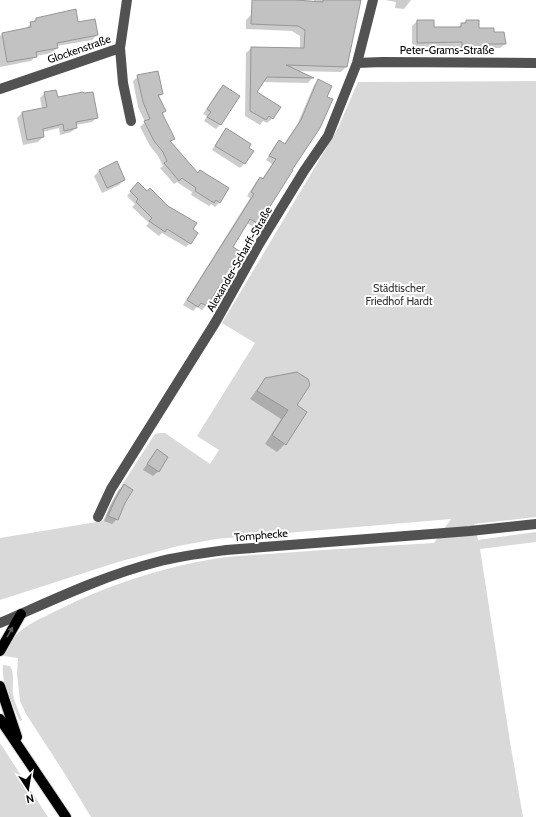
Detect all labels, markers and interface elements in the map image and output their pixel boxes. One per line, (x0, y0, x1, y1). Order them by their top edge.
street label: Glockenstraße (45, 31, 113, 66)
street label: Peter-Grams-Straße (400, 43, 494, 57)
street label: Alexander-Scharff-Straße (203, 204, 275, 314)
park label: Städtischer Friedhof Hardt (366, 281, 433, 308)
street label: Tomphecke (234, 526, 289, 544)
one-way arrow (7, 627, 14, 638)
north arrow (8, 769, 48, 809)
text: N (25, 791, 35, 806)

